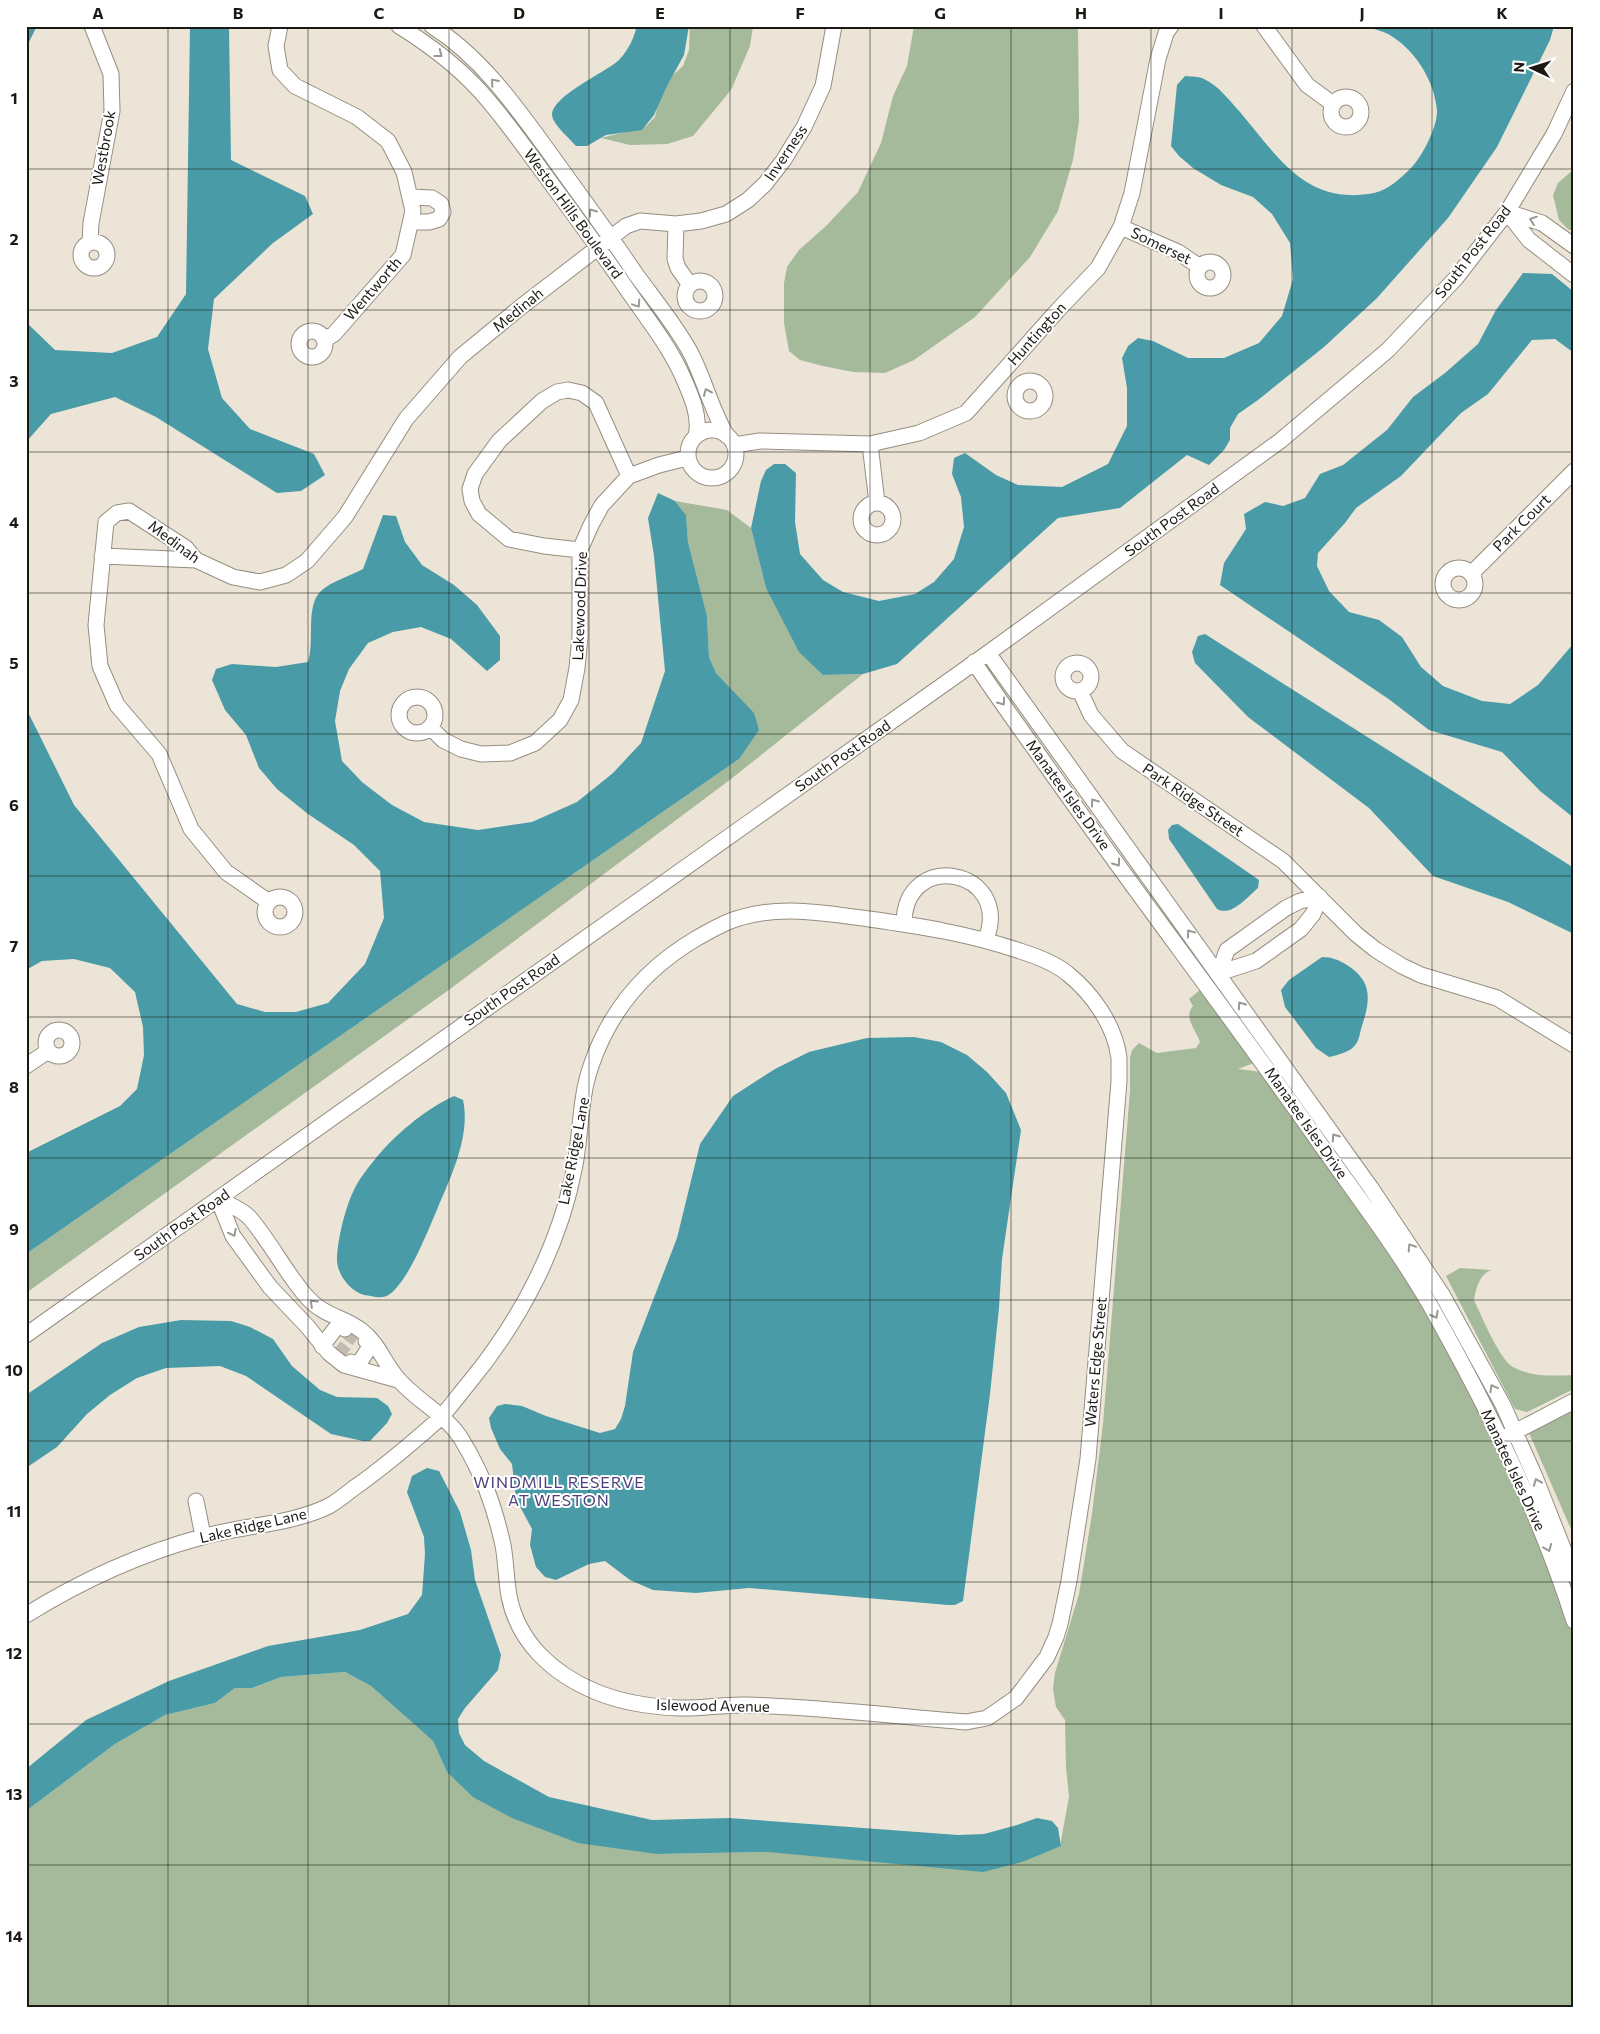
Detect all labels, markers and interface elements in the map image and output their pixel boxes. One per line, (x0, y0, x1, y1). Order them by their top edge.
text: A (92, 3, 104, 22)
text: B (233, 3, 244, 22)
text: C (374, 3, 385, 22)
text: D (513, 3, 525, 22)
text: E (655, 3, 665, 22)
text: F (795, 3, 805, 22)
text: G (934, 3, 946, 22)
text: H (1075, 3, 1087, 22)
text: I (1218, 3, 1224, 22)
text: J (1359, 3, 1365, 22)
text: K (1496, 3, 1508, 22)
north arrow (1508, 42, 1558, 92)
one-way arrow (433, 49, 442, 57)
text: N (1510, 61, 1527, 73)
one-way arrow (491, 79, 500, 88)
text: 1 (10, 88, 18, 107)
street label: Westbrook (88, 109, 118, 187)
street label: Inverness (760, 121, 811, 184)
street label: Weston Hills Boulevard (521, 145, 627, 282)
street label: South Post Road (1430, 201, 1514, 301)
one-way arrow (589, 208, 598, 218)
one-way arrow (1529, 216, 1538, 226)
street label: Somerset (1128, 223, 1195, 267)
text: 2 (9, 229, 19, 248)
street label: Wentworth (340, 253, 405, 324)
street label: Medinah (488, 283, 546, 335)
one-way arrow (631, 298, 640, 308)
street label: Huntington (1003, 298, 1069, 369)
text: 3 (9, 371, 19, 390)
one-way arrow (703, 388, 714, 397)
street label: South Post Road (1121, 479, 1222, 560)
street label: Park Court (1489, 490, 1554, 555)
text: 4 (9, 512, 19, 531)
street label: Medinah (145, 516, 204, 566)
street label: Lakewood Drive (568, 551, 590, 661)
text: 5 (9, 653, 19, 672)
one-way arrow (996, 696, 1005, 706)
street label: South Post Road (791, 716, 894, 795)
street label: Manatee Isles Drive (1023, 736, 1115, 853)
street label: Park Ridge Street (1140, 759, 1247, 840)
text: 6 (9, 795, 19, 814)
one-way arrow (1092, 799, 1100, 808)
one-way arrow (1111, 857, 1119, 866)
one-way arrow (1187, 930, 1196, 939)
text: 7 (10, 936, 19, 955)
street label: South Post Road (460, 950, 563, 1029)
one-way arrow (1238, 1001, 1247, 1010)
street label: Manatee Isles Drive (1262, 1063, 1352, 1182)
text: 8 (9, 1077, 19, 1096)
street label: Lake Ridge Lane (554, 1095, 592, 1206)
one-way arrow (1332, 1133, 1341, 1143)
street label: South Post Road (130, 1185, 233, 1264)
text: 9 (9, 1219, 19, 1238)
one-way arrow (227, 1228, 237, 1237)
one-way arrow (1408, 1244, 1418, 1253)
street label: Waters Edge Street (1080, 1296, 1110, 1428)
one-way arrow (309, 1300, 318, 1309)
one-way arrow (1429, 1310, 1439, 1319)
text: 10 (5, 1360, 23, 1379)
one-way arrow (1489, 1384, 1499, 1393)
street label: Manatee Isles Drive (1478, 1406, 1550, 1533)
district label: WINDMILL RESERVE AT WESTON (473, 1472, 645, 1509)
one-way arrow (1533, 1478, 1543, 1487)
text: 11 (7, 1501, 21, 1520)
street label: Lake Ridge Lane (198, 1504, 308, 1546)
one-way arrow (1541, 1543, 1552, 1552)
text: 12 (6, 1643, 22, 1662)
street label: Islewood Avenue (656, 1695, 770, 1715)
text: 13 (6, 1784, 22, 1803)
text: 14 (5, 1926, 23, 1945)

